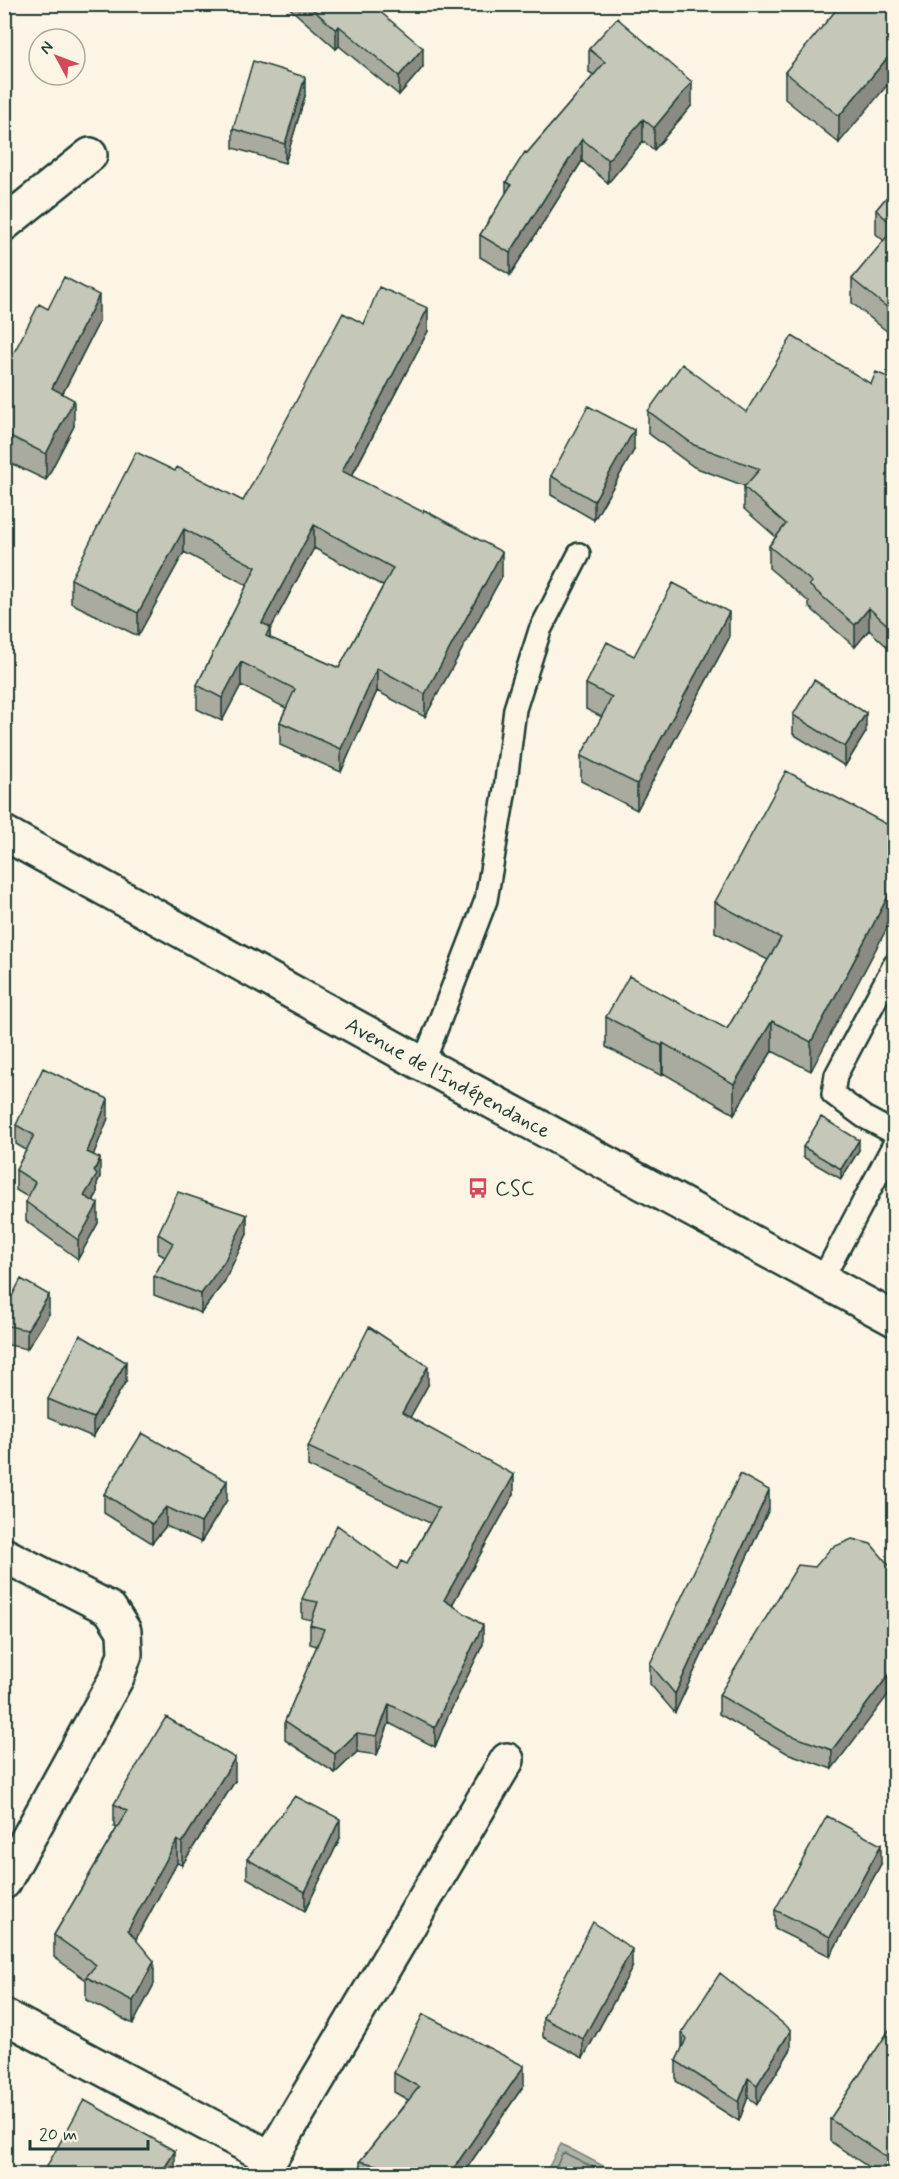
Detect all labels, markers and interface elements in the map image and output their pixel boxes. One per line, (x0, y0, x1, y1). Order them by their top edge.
north arrow (27, 27, 87, 87)
text: N (35, 37, 58, 59)
street label: Avenue de l'Indépendance (340, 1011, 555, 1145)
place label: CSC (495, 1175, 535, 1203)
bus stop icon: CSC (466, 1176, 490, 1200)
scale bar (30, 2113, 148, 2151)
text: 20 m (39, 2123, 77, 2147)

